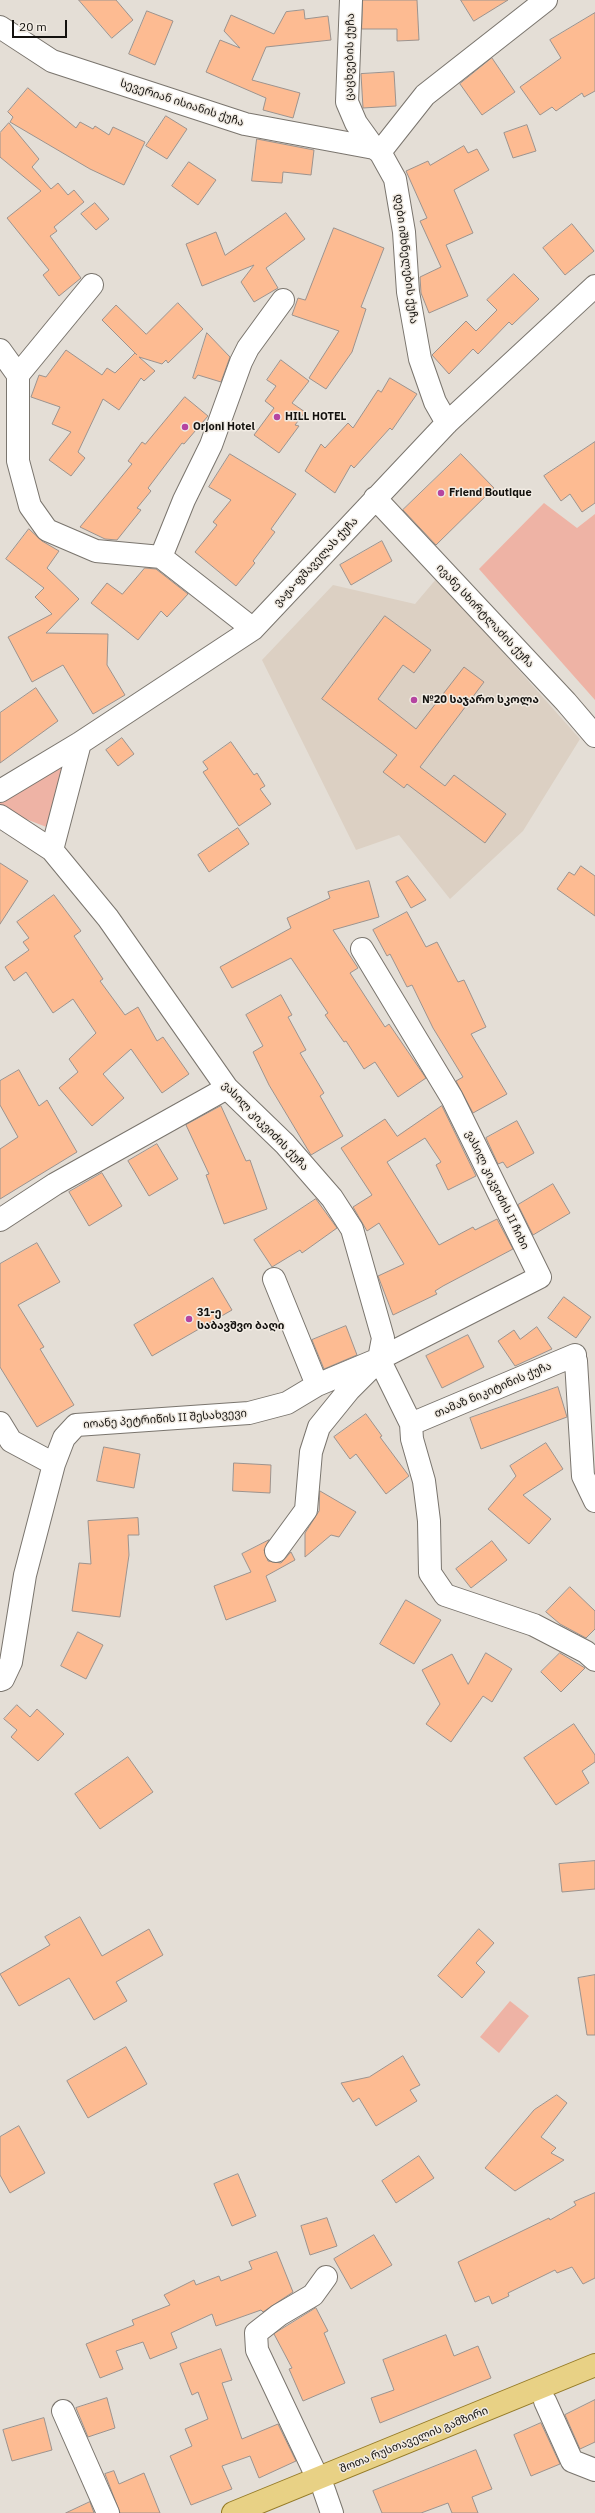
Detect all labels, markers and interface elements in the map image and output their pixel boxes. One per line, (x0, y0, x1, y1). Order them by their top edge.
scale bar (14, 12, 69, 38)
street label: ცაცხვების ქუჩა (343, 13, 357, 101)
text: 20 m (19, 19, 47, 34)
street label: სევერიან ისიანის ქუჩა (118, 77, 246, 129)
street label: დები იშხნელების ქუჩა (391, 193, 421, 325)
place label: HILL HOTEL (285, 410, 346, 424)
marker: HILL HOTEL (272, 412, 282, 422)
place label: Orjoni Hotel (193, 420, 255, 434)
marker: Orjoni Hotel (180, 422, 190, 432)
place label: Friend Boutique (449, 486, 532, 500)
marker: Friend Boutique (436, 488, 446, 498)
street label: ვაჟა-ფშაველას ქუჩა (271, 515, 361, 609)
street label: ივანე სხირტლაძის ქუჩა (434, 561, 536, 671)
place label: №20 საჯარო სკოლა (422, 693, 539, 707)
marker: №20 საჯარო სკოლა (409, 695, 419, 705)
street label: ვასილ კიკვიძის ქუჩა (219, 1079, 311, 1173)
street label: ვასილ კიკვიძის II ჩიხი (462, 1128, 532, 1252)
place label: 31-ე საბავშვო ბაღი (197, 1306, 285, 1332)
marker: 31-ე საბავშვო ბაღი (184, 1314, 194, 1324)
street label: თამაზ ნიკიტინის ქუჩა (433, 1359, 553, 1421)
street label: იოანე პეტრიწის II შესახვევი (83, 1407, 247, 1431)
street label: შოთა რუსთაველის გამზირი (338, 2404, 490, 2476)

